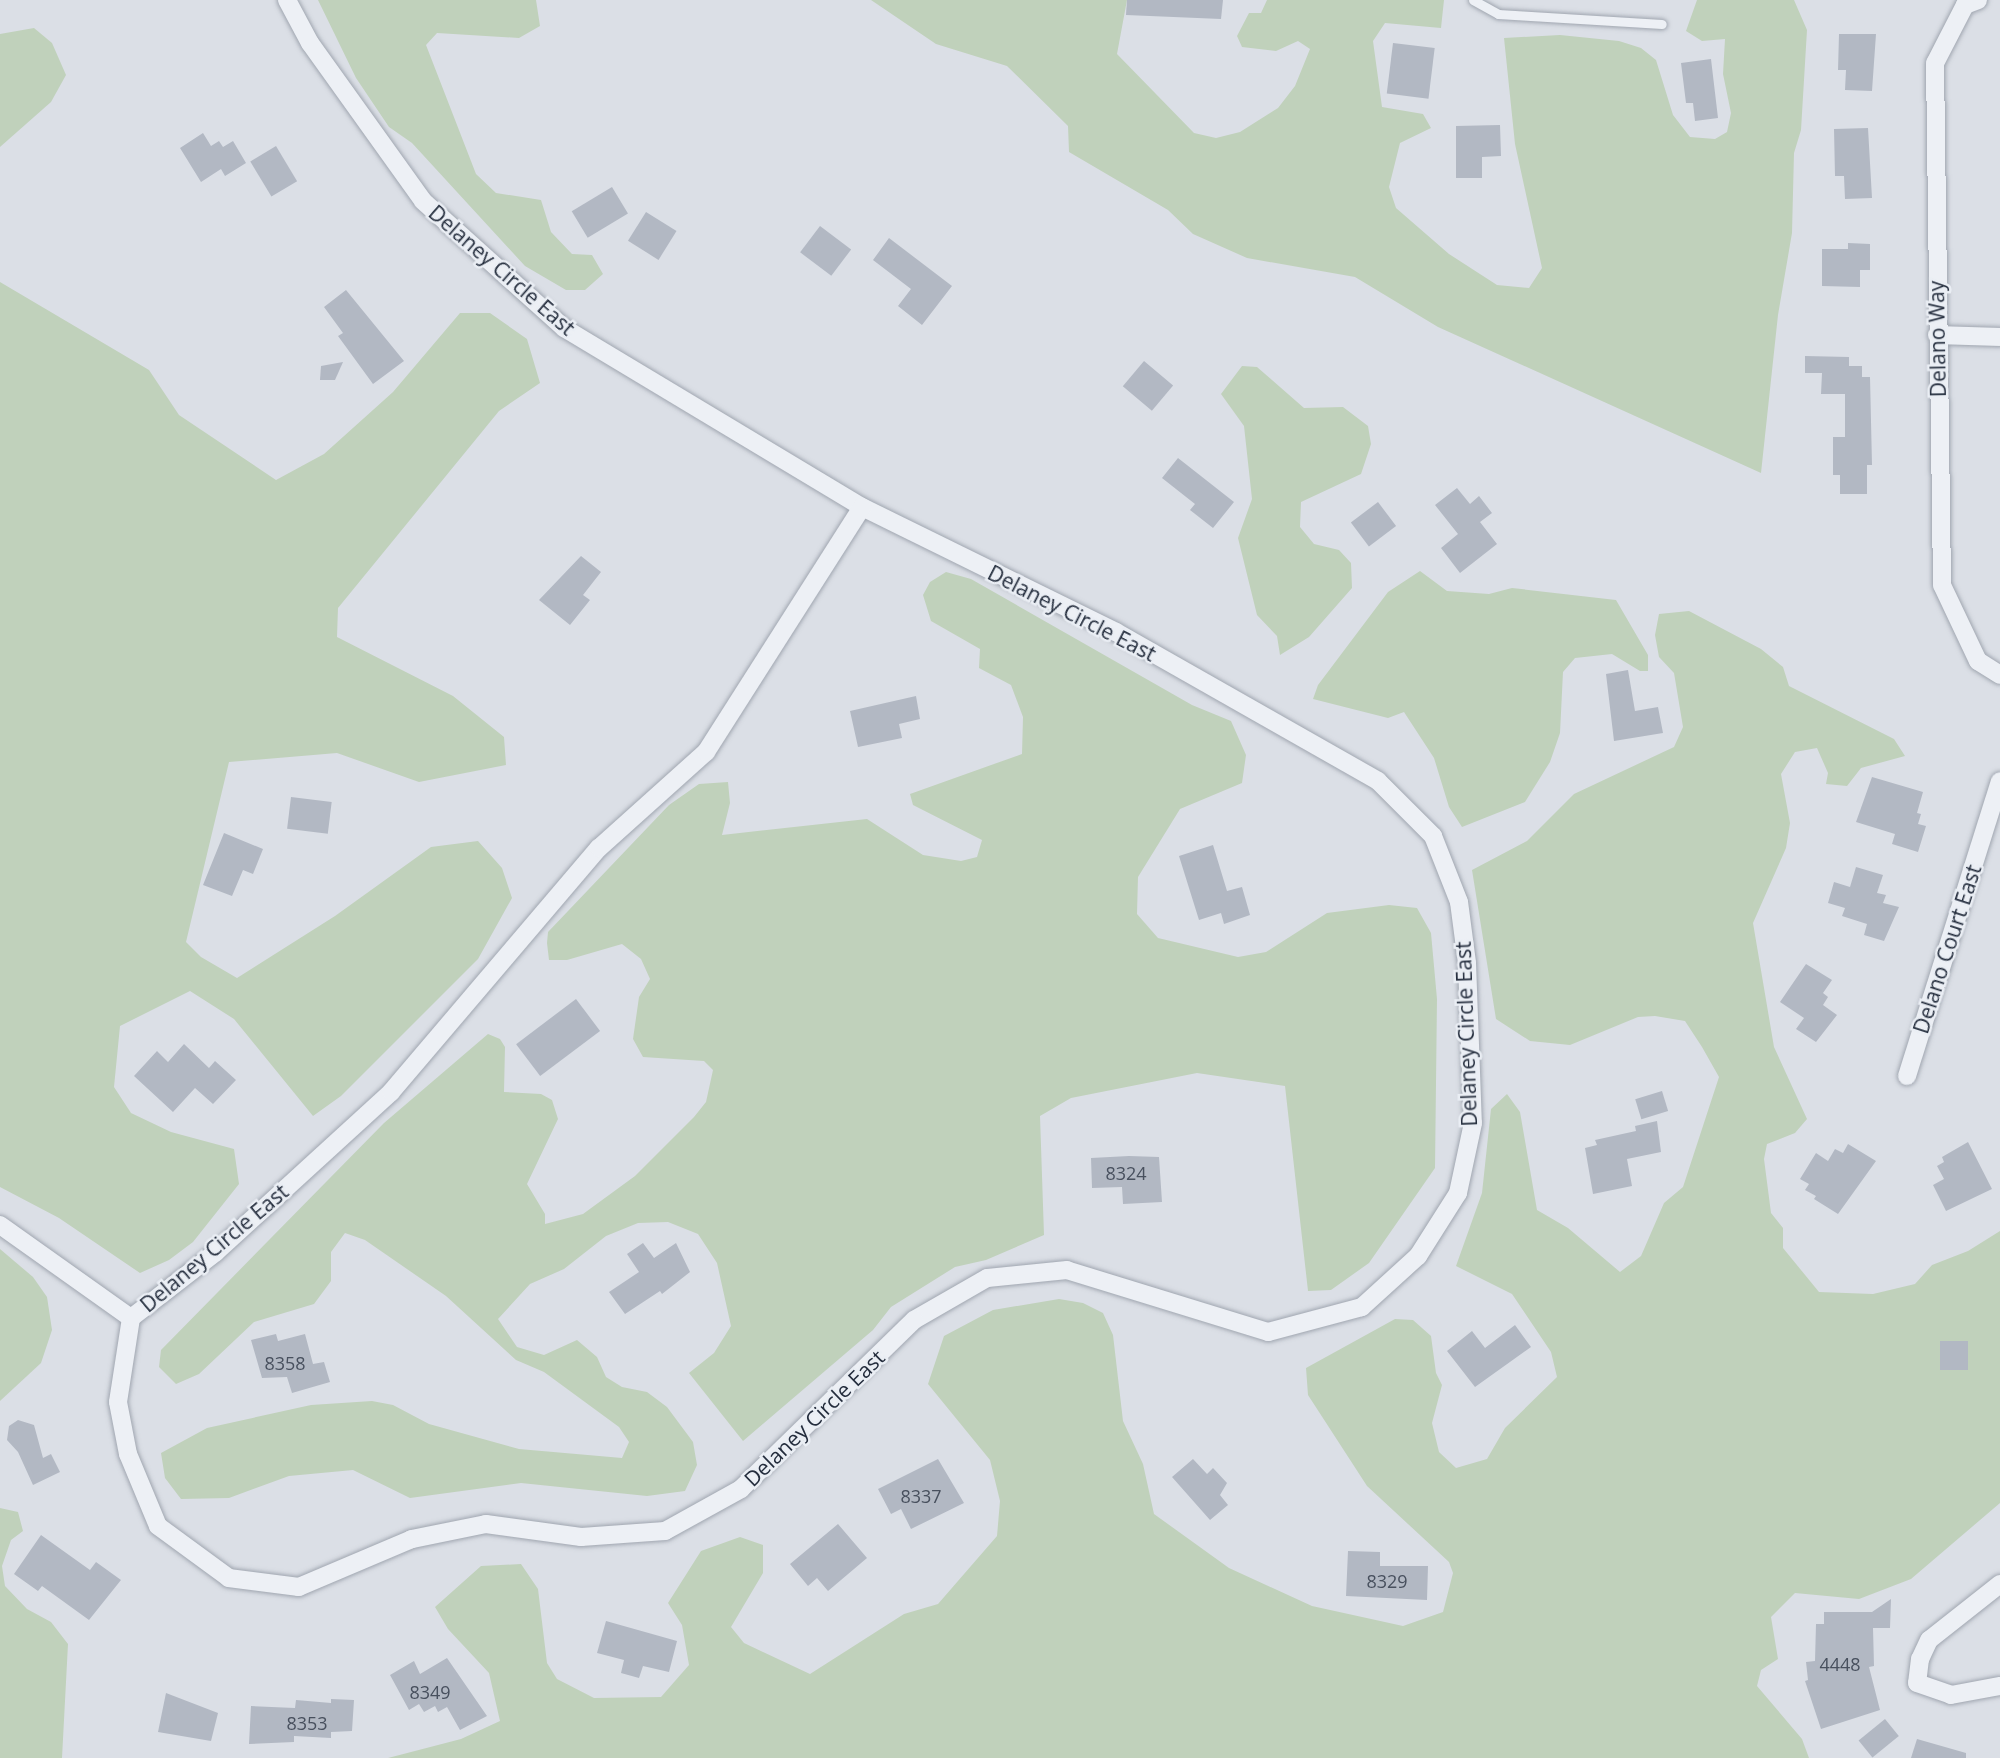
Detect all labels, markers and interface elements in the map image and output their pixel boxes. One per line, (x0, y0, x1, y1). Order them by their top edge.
street label: Delaney Circle East (424, 200, 580, 340)
street label: Delano Way (1923, 281, 1951, 397)
street label: Delaney Circle East (984, 560, 1160, 666)
street label: Delano Court East (1908, 861, 1986, 1037)
street label: Delaney Circle East (1450, 941, 1482, 1127)
house number: 8324 (1105, 1162, 1147, 1184)
street label: Delaney Circle East (135, 1179, 293, 1317)
street label: Delaney Circle East (739, 1345, 889, 1491)
house number: 8358 (264, 1352, 306, 1374)
house number: 8337 (900, 1485, 942, 1507)
house number: 8329 (1366, 1570, 1408, 1592)
house number: 4448 (1819, 1653, 1861, 1675)
house number: 8349 (409, 1681, 451, 1703)
house number: 8353 (286, 1712, 328, 1734)

